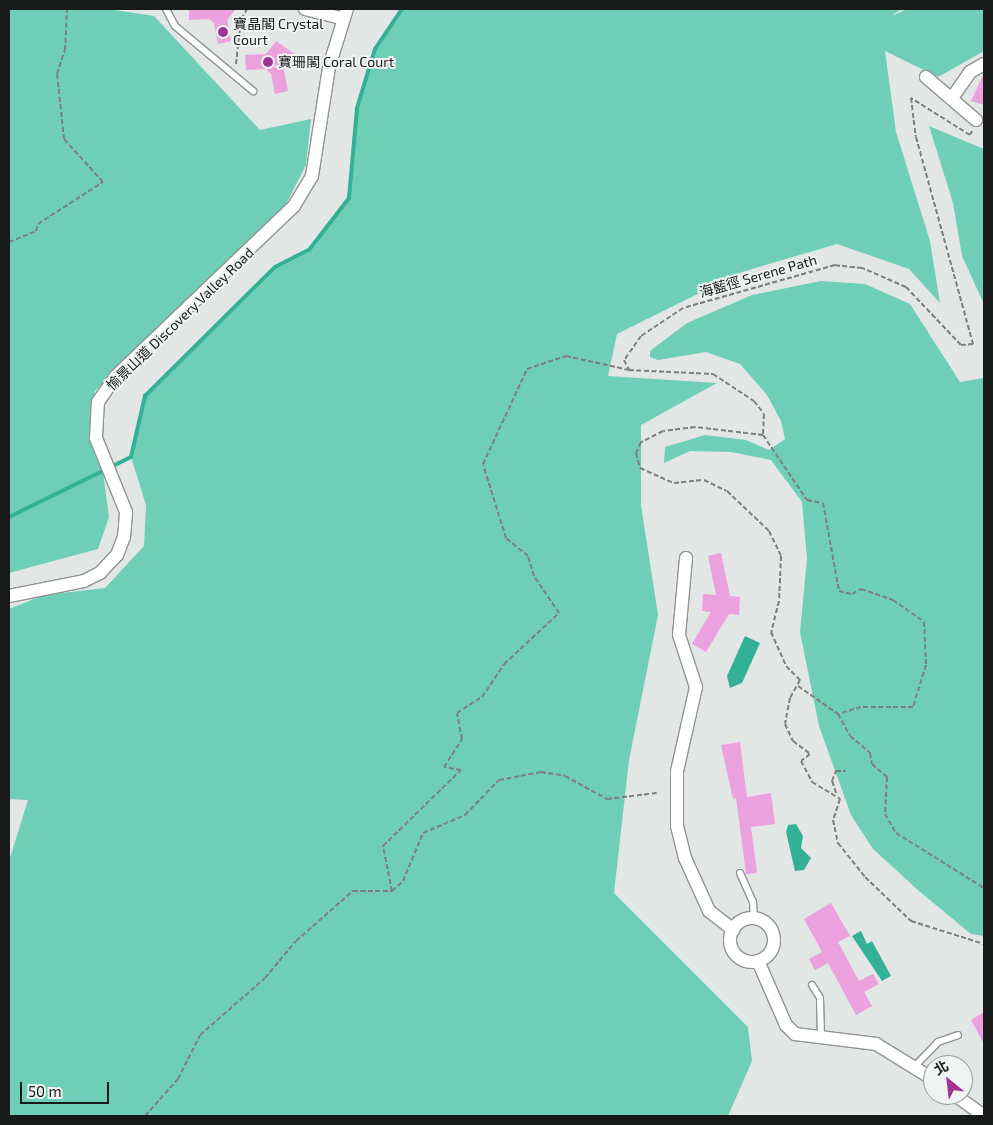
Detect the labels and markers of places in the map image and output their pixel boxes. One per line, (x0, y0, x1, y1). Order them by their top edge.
place label: 寶晶閣 Crystal Court (233, 16, 323, 48)
marker: 寶晶閣 Crystal Court (217, 26, 229, 38)
place label: 寶珊閣 Coral Court (278, 54, 394, 70)
marker: 寶珊閣 Coral Court (262, 56, 274, 68)

